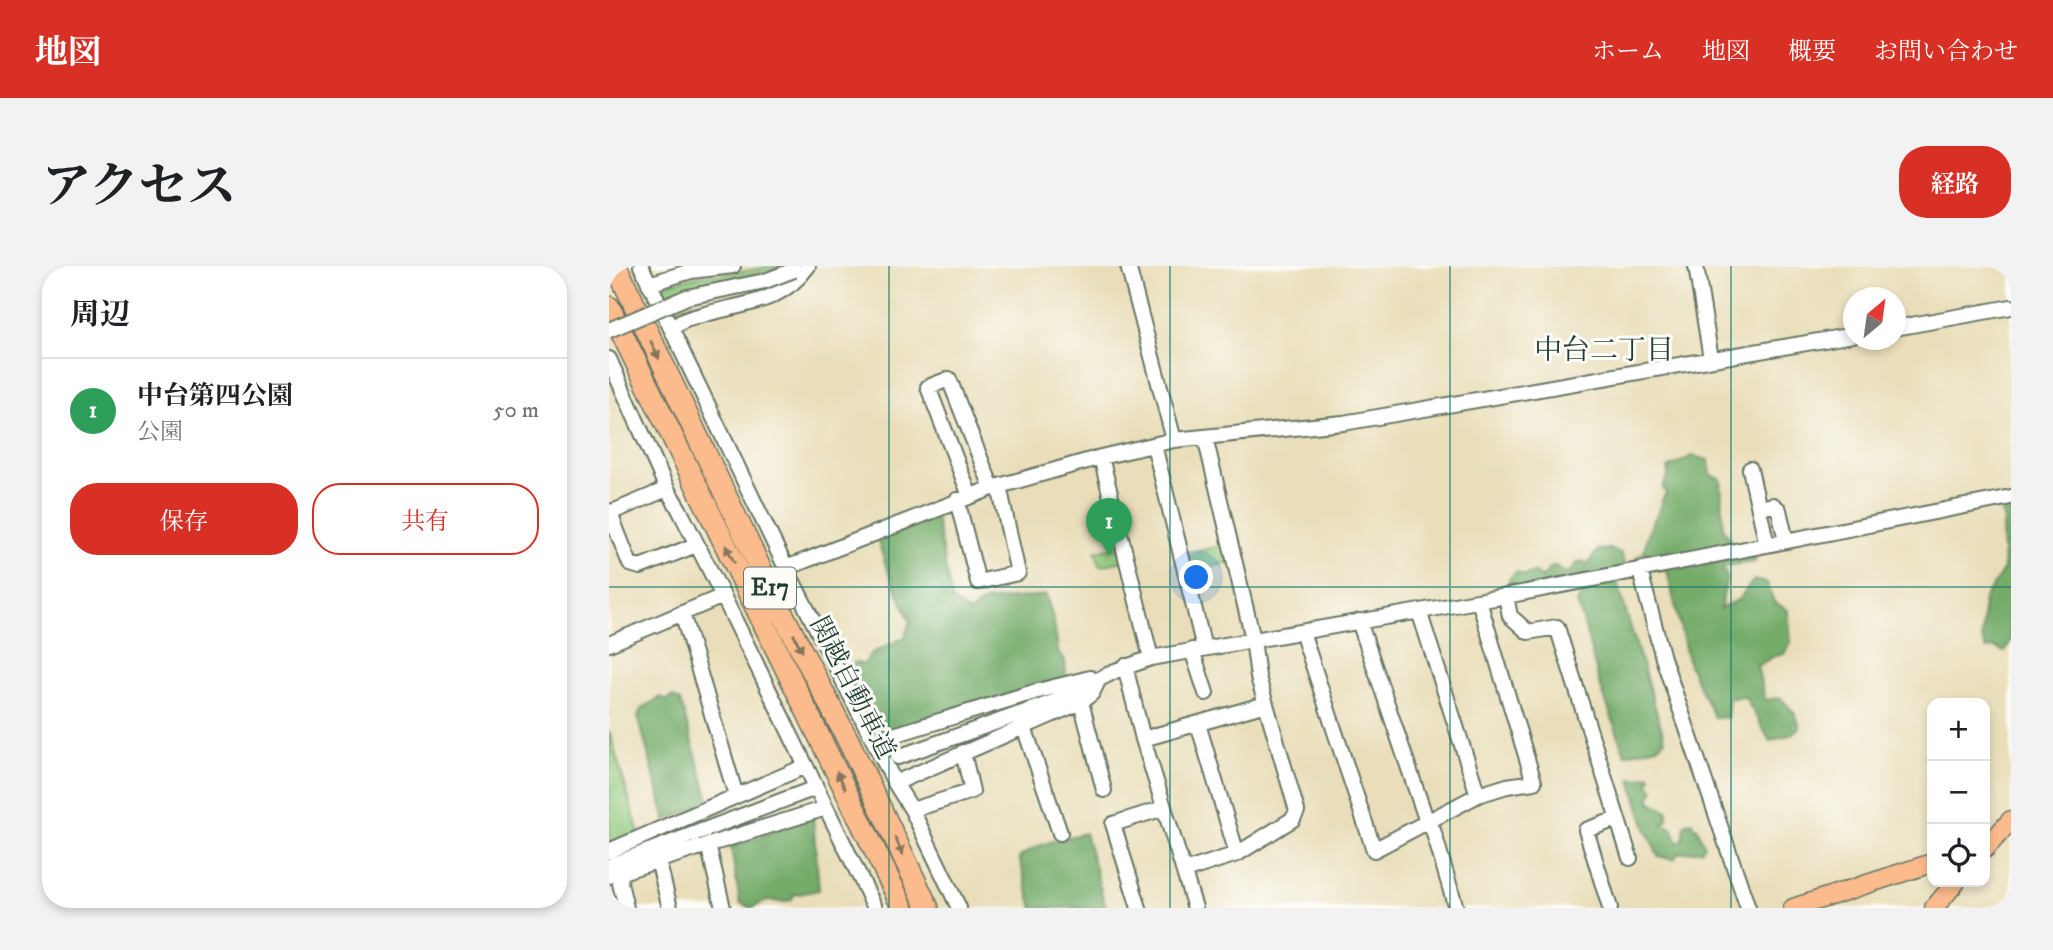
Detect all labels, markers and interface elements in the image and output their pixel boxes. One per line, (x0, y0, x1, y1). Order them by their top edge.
text: 地図 (35, 33, 101, 74)
text: ホーム (1592, 37, 1664, 67)
text: 地図 (1702, 37, 1750, 67)
text: 概要 (1788, 37, 1836, 67)
text: お問い合わせ (1874, 37, 2018, 67)
button: 経路 (1899, 146, 2011, 218)
text: アクセス (42, 157, 237, 219)
north arrow (1843, 287, 1906, 350)
text: 周辺 (70, 297, 130, 334)
district label: 中台二丁目 (1534, 333, 1674, 368)
one-way arrow (650, 340, 661, 360)
text: 中台第四公園 (137, 380, 293, 413)
text: 1 (89, 396, 97, 425)
text: 50 m (493, 396, 539, 425)
text: 公園 (137, 418, 183, 447)
button: 保存 (70, 483, 298, 555)
button: 共有 (312, 483, 539, 555)
pin: 1 (1086, 498, 1132, 556)
one-way arrow (724, 544, 735, 564)
your location (1179, 560, 1213, 594)
road number: E17 (744, 568, 796, 608)
street label: 関越自動車道 (802, 611, 902, 765)
one-way arrow (792, 633, 803, 653)
map controls (1927, 698, 1990, 887)
button: + (1927, 698, 1990, 761)
button: − (1927, 761, 1990, 824)
one-way arrow (835, 770, 846, 791)
button: locate (1927, 824, 1990, 887)
one-way arrow (893, 836, 904, 857)

